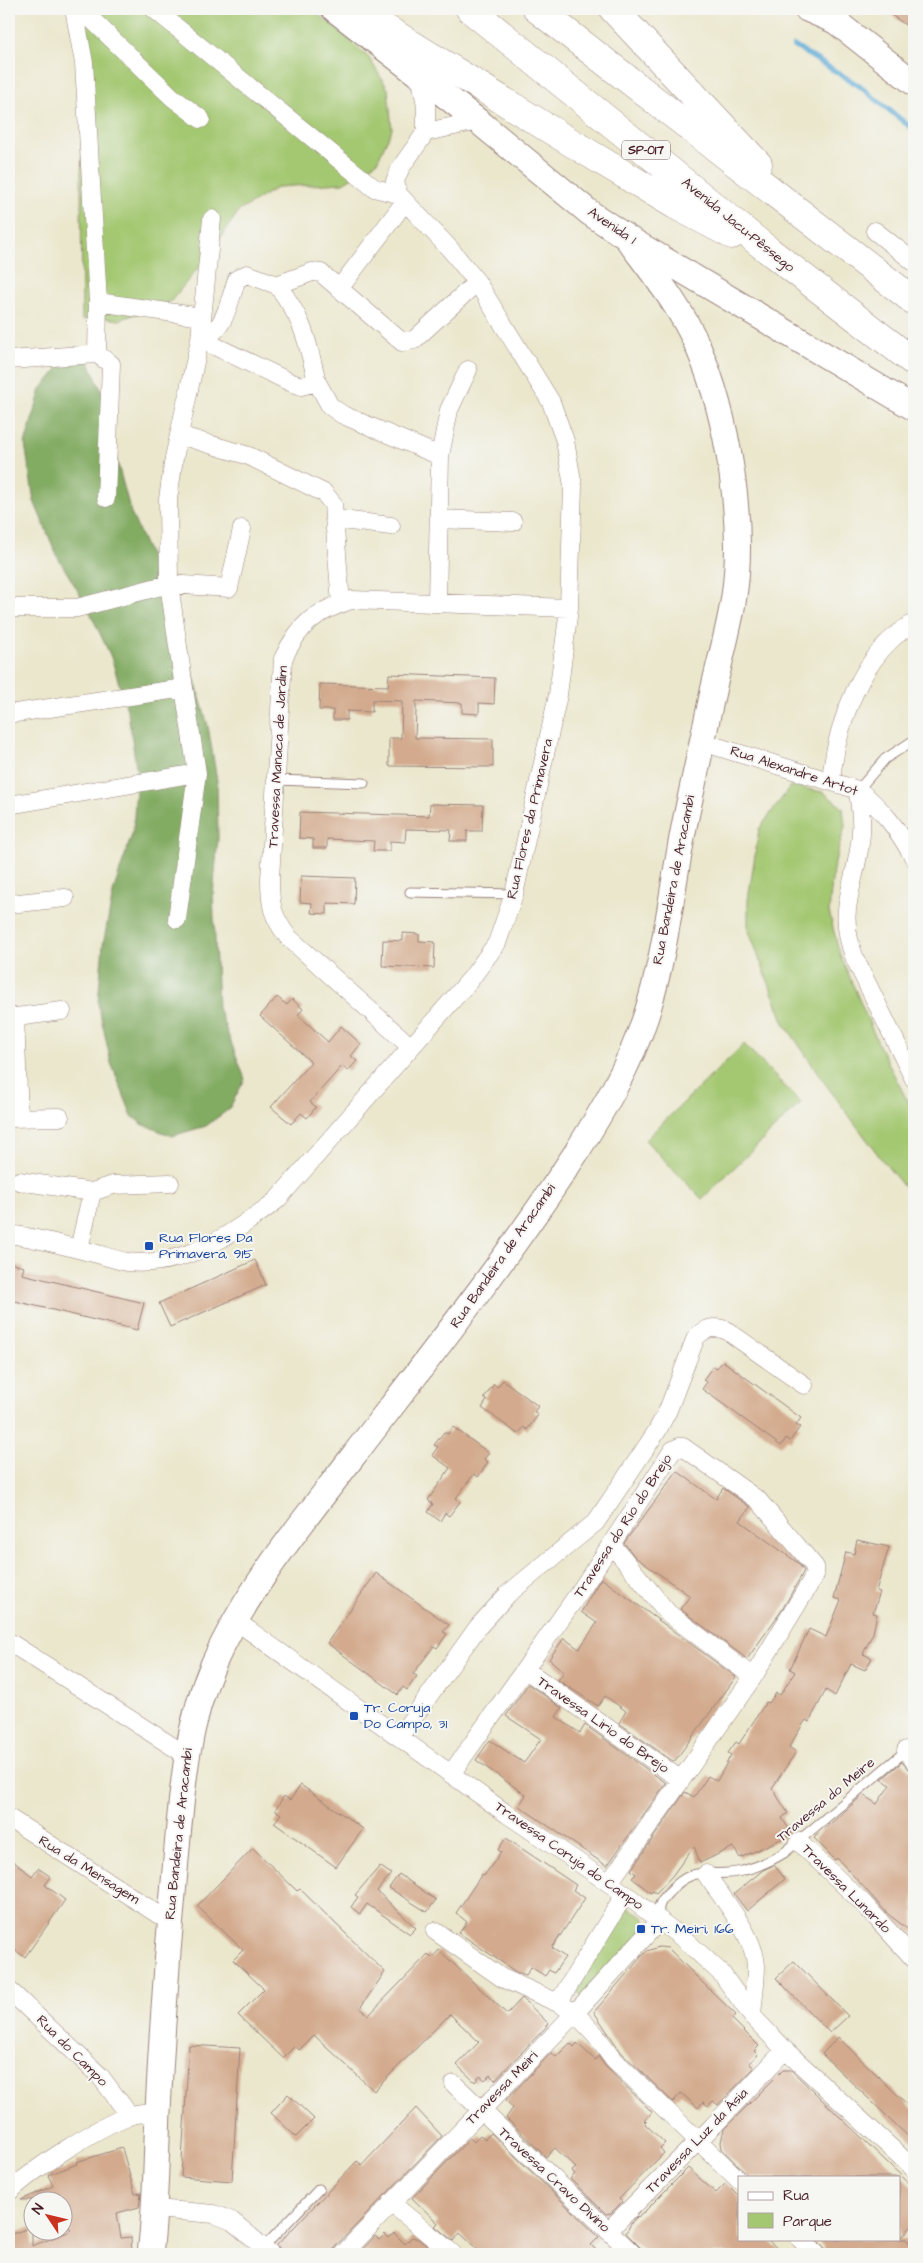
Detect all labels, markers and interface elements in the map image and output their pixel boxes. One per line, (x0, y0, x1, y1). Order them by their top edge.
road number: SP-017 (622, 140, 670, 160)
street label: Avenida Jacu-Pêssego (677, 173, 799, 277)
street label: Avenida 1 (584, 202, 640, 250)
street label: Travessa Manaca de Jardim (263, 665, 293, 849)
street label: Rua Flores da Primavera (502, 737, 558, 901)
street label: Rua Alexandre Artot (728, 741, 861, 801)
street label: Rua Bandeira de Aracambi (648, 794, 700, 966)
street label: Rua Bandeira de Aracambi (445, 1180, 561, 1332)
place label: Rua Flores Da Primavera, 915 (159, 1228, 253, 1264)
marker: Rua Flores Da Primavera, 915 (143, 1240, 155, 1252)
street label: Travessa do Rio do Brejo (569, 1450, 677, 1602)
street label: Travessa Lirio do Brejo (533, 1672, 673, 1778)
place label: Tr. Coruja Do Campo, 31 (364, 1698, 447, 1734)
marker: Tr. Coruja Do Campo, 31 (348, 1710, 360, 1722)
street label: Rua Bandeira de Aracambi (160, 1747, 198, 1921)
street label: Travessa do Meire (773, 1753, 880, 1847)
street label: Travessa Coruja do Campo (491, 1797, 647, 1915)
street label: Rua da Mensagem (35, 1831, 143, 1909)
street label: Travessa Lunardo (797, 1840, 895, 1938)
place label: Tr. Meiri, 166 (651, 1919, 734, 1939)
marker: Tr. Meiri, 166 (635, 1923, 647, 1935)
street label: Rua do Campo (32, 2011, 112, 2091)
street label: Travessa Meiri (461, 2046, 543, 2130)
street label: Travessa Luz da Ásia (641, 2084, 753, 2198)
street label: Travessa Cravo Divino (494, 2123, 614, 2237)
legend (738, 2176, 900, 2240)
text: Rua (783, 2185, 809, 2206)
north arrow (22, 2190, 72, 2240)
text: N (27, 2200, 49, 2218)
text: Parque (783, 2211, 832, 2232)

